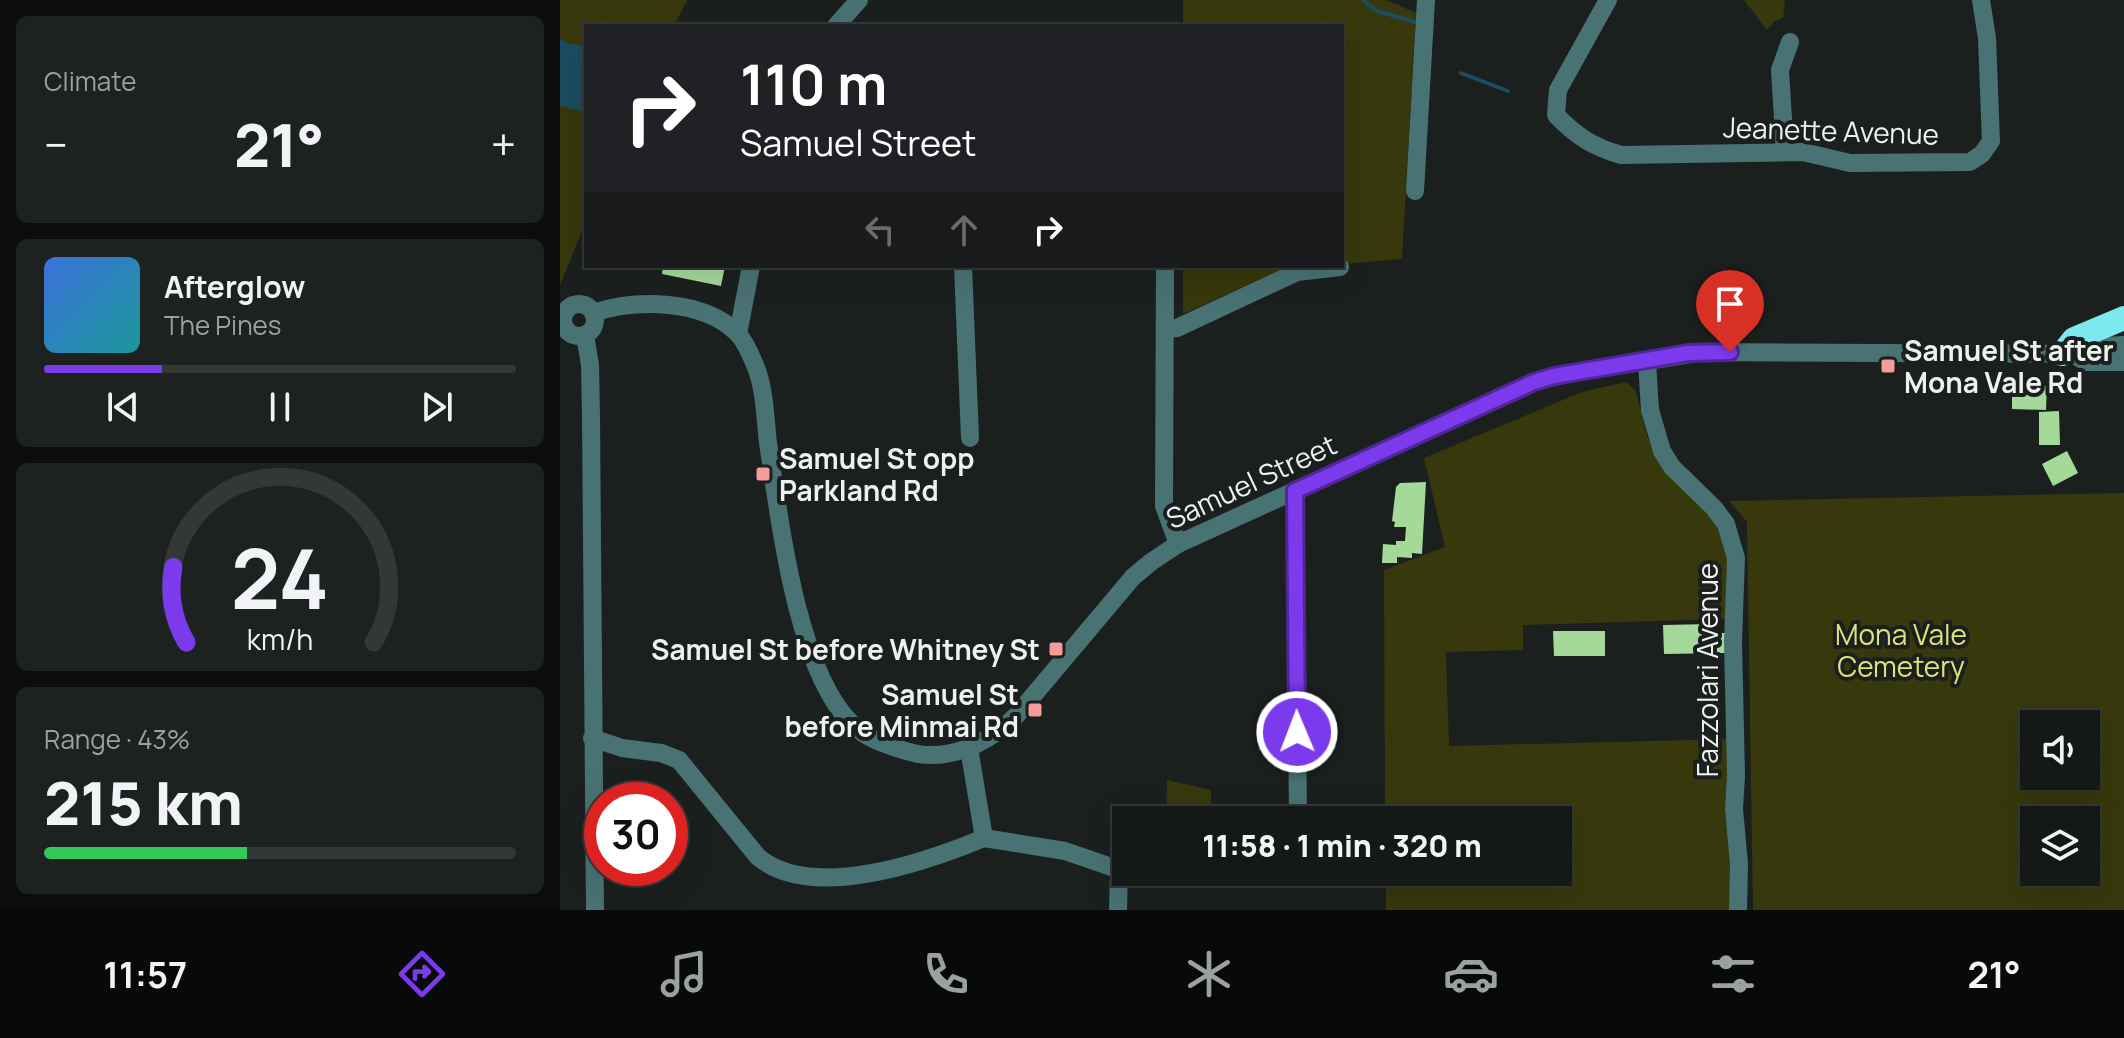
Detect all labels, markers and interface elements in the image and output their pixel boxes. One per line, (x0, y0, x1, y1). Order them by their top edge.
text: 110 m (740, 45, 887, 122)
icon: right (608, 56, 712, 160)
text: Climate (44, 63, 136, 99)
text: 21° (234, 103, 324, 185)
street label: Jeanette Avenue (1722, 107, 1940, 153)
text: − (44, 114, 68, 174)
text: + (491, 114, 516, 174)
text: Samuel Street (740, 118, 976, 167)
icon: left (858, 208, 902, 252)
icon: ahead (942, 208, 986, 252)
icon: right (1026, 208, 1070, 252)
text: Afterglow (164, 266, 305, 307)
pin (1696, 270, 1764, 352)
icon: arrive (1708, 282, 1752, 326)
text: The Pines (164, 307, 281, 343)
place label: Samuel St after Mona Vale Rd (1904, 331, 2114, 401)
marker: Samuel St after Mona Vale Rd (1879, 357, 1897, 375)
icon: previous (101, 385, 145, 429)
icon: pause (258, 385, 302, 429)
icon: next (415, 385, 459, 429)
street label: Samuel Street (1160, 425, 1342, 537)
place label: Samuel St opp Parkland Rd (779, 439, 974, 509)
marker: Samuel St opp Parkland Rd (754, 465, 772, 483)
text: 24 (231, 519, 329, 633)
street label: Fazzolari Avenue (1688, 563, 1726, 777)
park label: Mona Vale Cemetery (1835, 615, 1967, 685)
text: km/h (247, 620, 313, 659)
place label: Samuel St before Whitney St (651, 630, 1040, 668)
marker: Samuel St before Whitney St (1047, 640, 1065, 658)
place label: Samuel St before Minmai Rd (784, 675, 1019, 745)
position arrow (1255, 690, 1339, 774)
marker: Samuel St before Minmai Rd (1026, 701, 1044, 719)
map controls (2020, 710, 2100, 886)
button: sound (2020, 710, 2100, 790)
text: Range · 43% (44, 721, 190, 757)
text: 215 km (44, 761, 243, 843)
speed limit sign: 30 (584, 782, 688, 886)
button: layers (2020, 806, 2100, 886)
text: 11:58 · 1 min · 320 m (1202, 825, 1482, 866)
icon: directions (394, 946, 450, 1002)
icon: music (656, 946, 712, 1002)
icon: phone (918, 946, 974, 1002)
icon: climate (1181, 946, 1237, 1002)
icon: car (1443, 946, 1499, 1002)
icon: filters (1705, 946, 1761, 1002)
text: 11:57 (103, 950, 187, 999)
text: 21° (1967, 950, 2021, 999)

